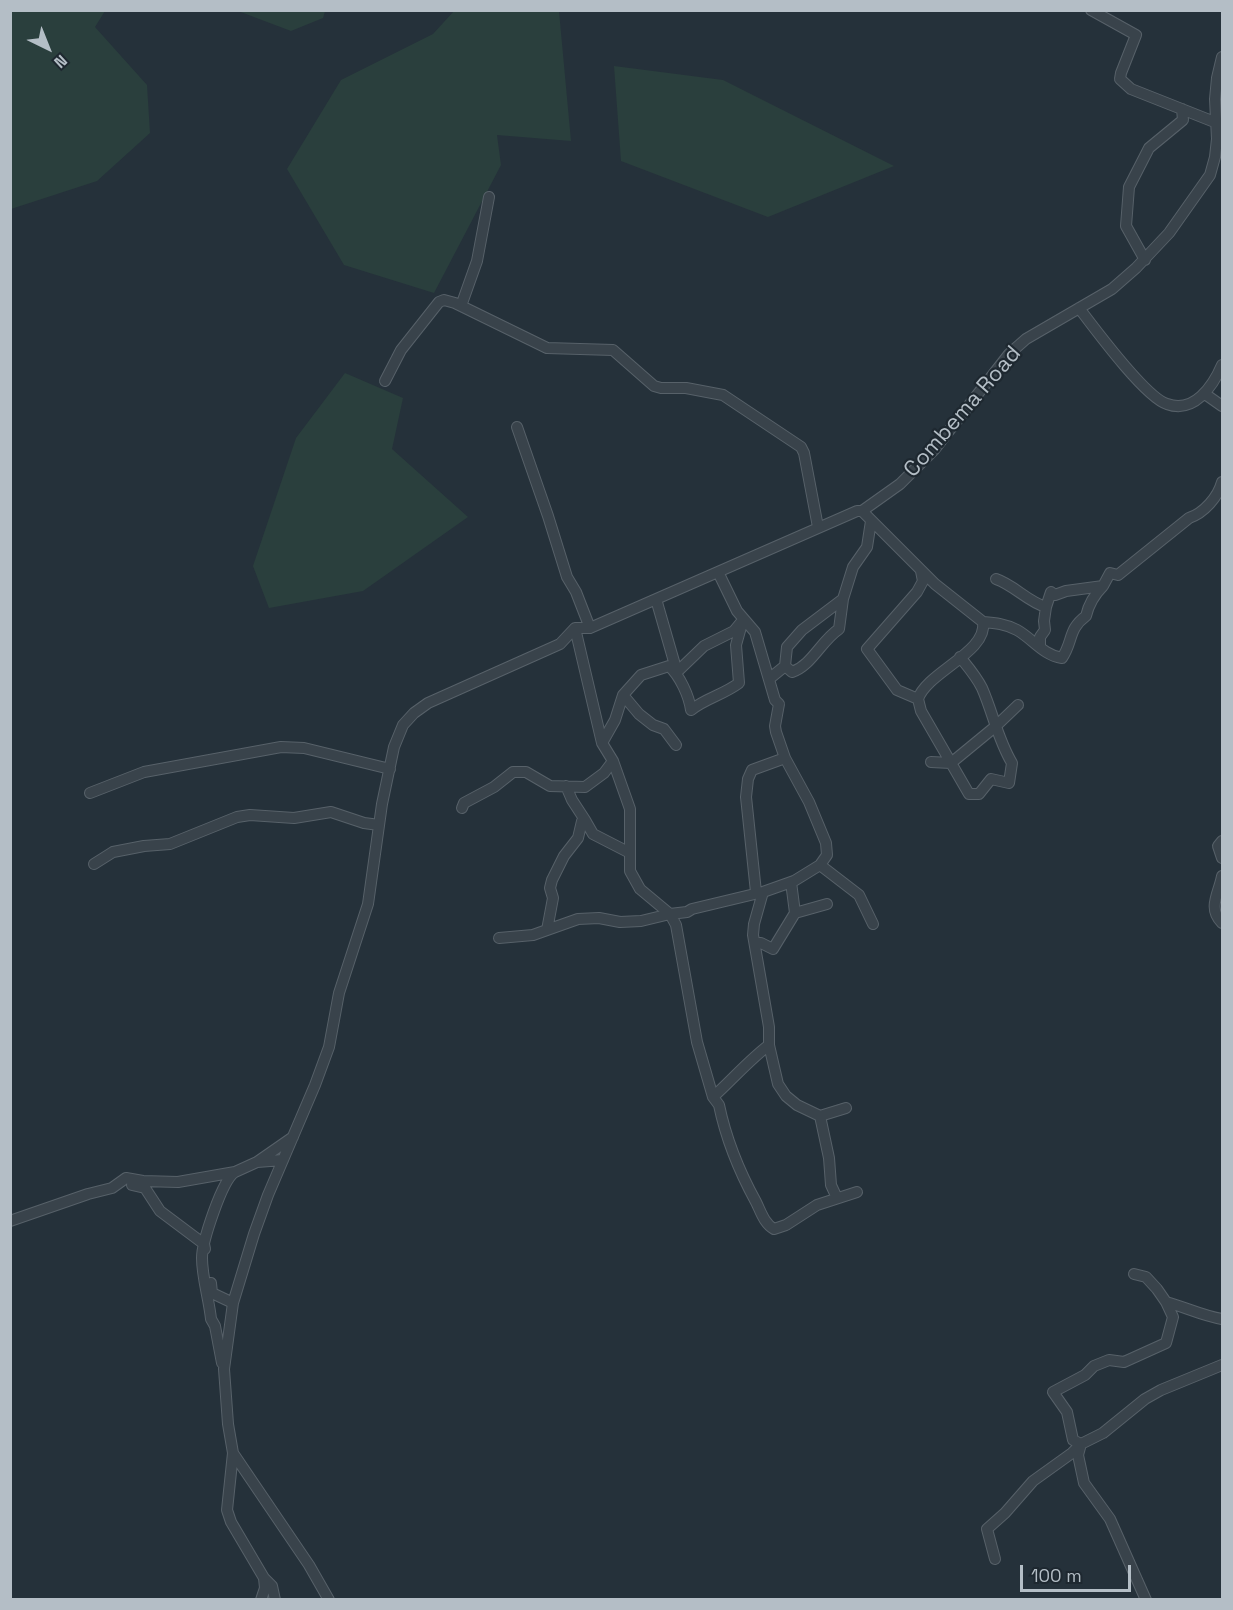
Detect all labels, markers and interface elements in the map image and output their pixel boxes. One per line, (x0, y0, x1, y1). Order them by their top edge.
north arrow (18, 18, 78, 78)
text: N (50, 50, 72, 73)
street label: Combema Road (899, 341, 1027, 483)
scale bar (1023, 1553, 1134, 1591)
text: 100 m (1031, 1564, 1082, 1587)

